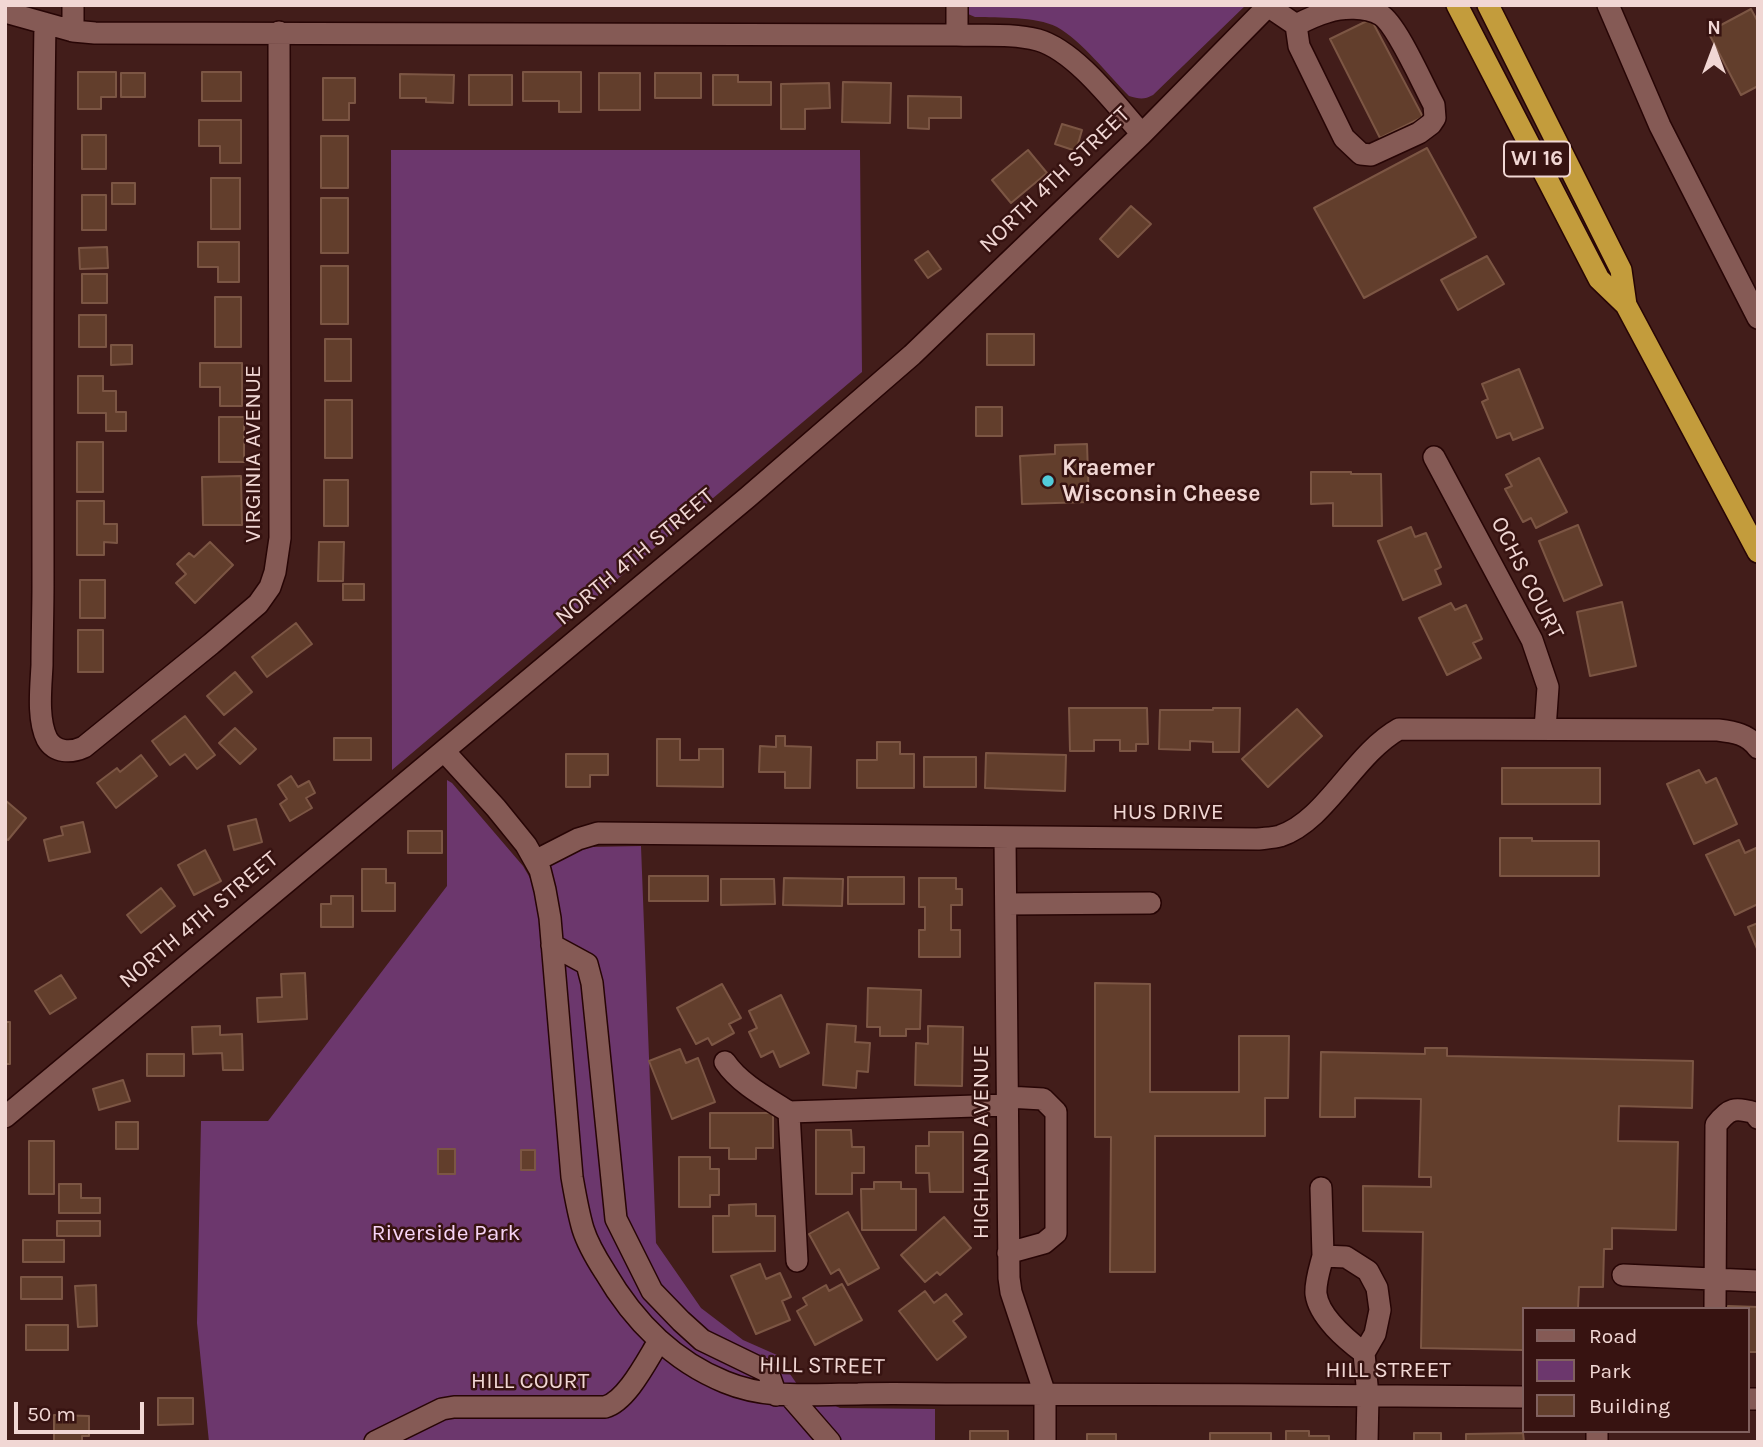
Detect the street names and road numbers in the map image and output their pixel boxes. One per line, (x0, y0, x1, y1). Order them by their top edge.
street label: NORTH 4TH STREET (974, 101, 1136, 259)
road number: WI 16 (1504, 142, 1570, 176)
street label: VIRGINIA AVENUE (239, 365, 267, 543)
street label: NORTH 4TH STREET (550, 482, 720, 632)
street label: OCHS COURT (1484, 512, 1570, 644)
street label: HUS DRIVE (1112, 798, 1224, 826)
street label: NORTH 4TH STREET (114, 845, 284, 995)
street label: HIGHLAND AVENUE (967, 1045, 995, 1239)
street label: HILL STREET (759, 1351, 885, 1381)
street label: HILL STREET (1325, 1356, 1451, 1384)
street label: HILL COURT (471, 1367, 589, 1395)

